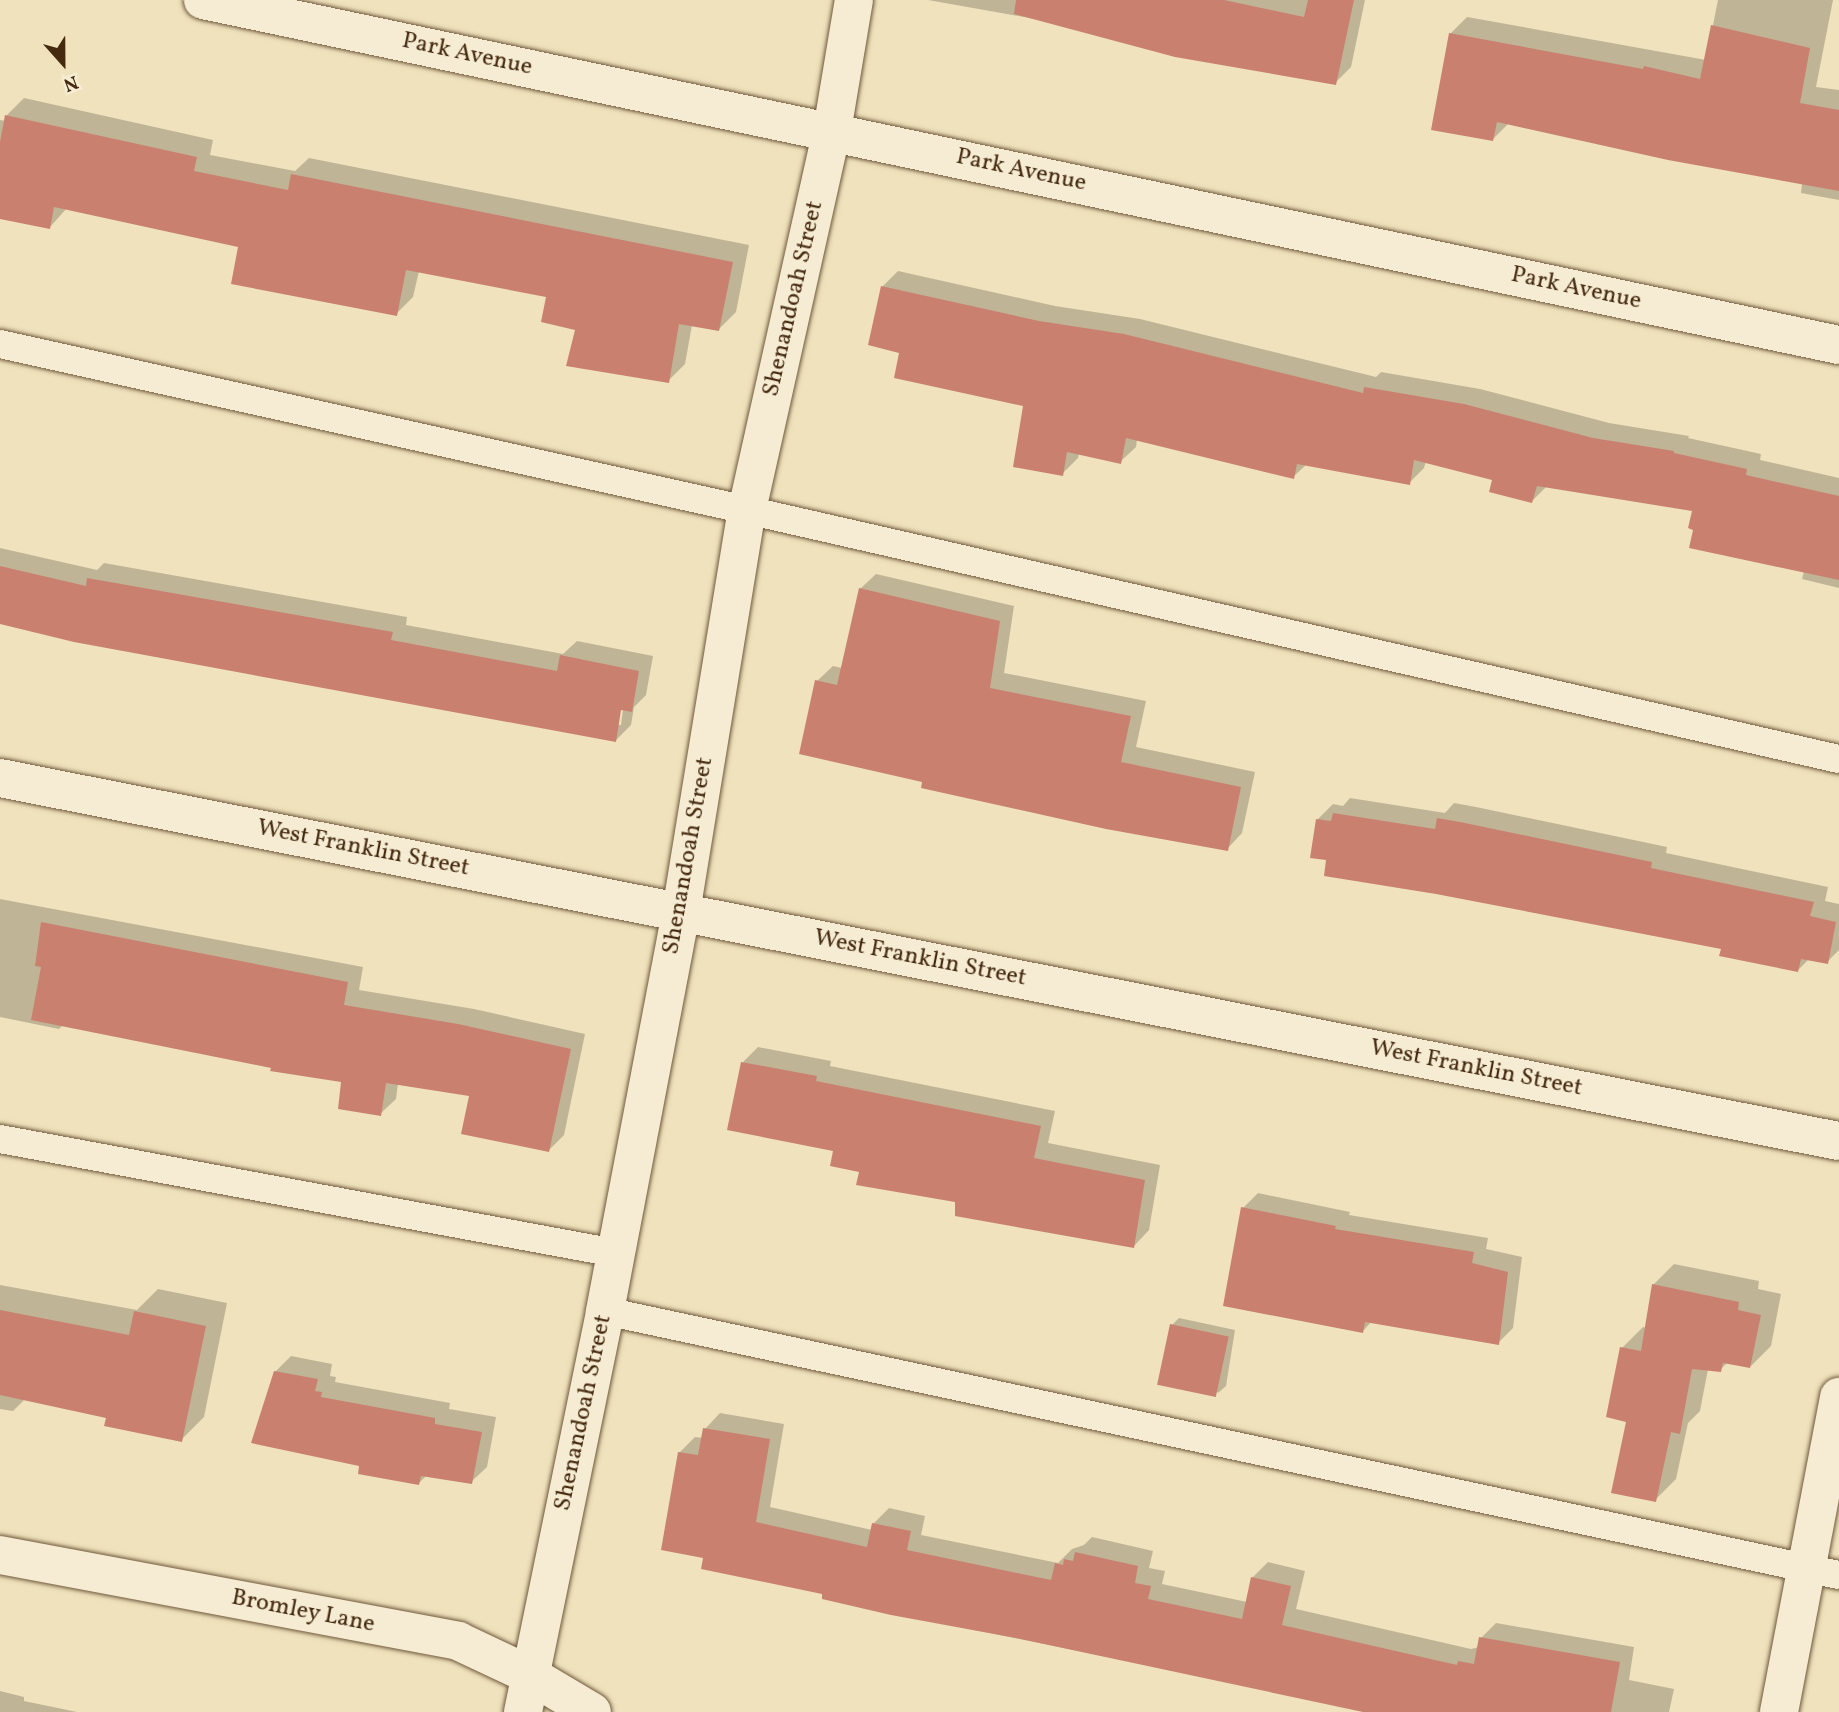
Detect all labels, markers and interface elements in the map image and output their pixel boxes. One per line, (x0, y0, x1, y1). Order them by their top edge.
street label: Park Avenue (399, 27, 535, 83)
north arrow (28, 28, 98, 98)
text: N (59, 68, 82, 97)
street label: Park Avenue (953, 143, 1089, 199)
street label: Shenandoah Street (757, 198, 831, 400)
street label: Park Avenue (1508, 261, 1644, 317)
street label: Shenandoah Street (657, 755, 721, 957)
street label: West Franklin Street (254, 814, 472, 884)
street label: West Franklin Street (811, 924, 1029, 994)
street label: West Franklin Street (1367, 1034, 1585, 1104)
street label: Shenandoah Street (549, 1312, 619, 1514)
street label: Bromley Lane (228, 1584, 378, 1640)

